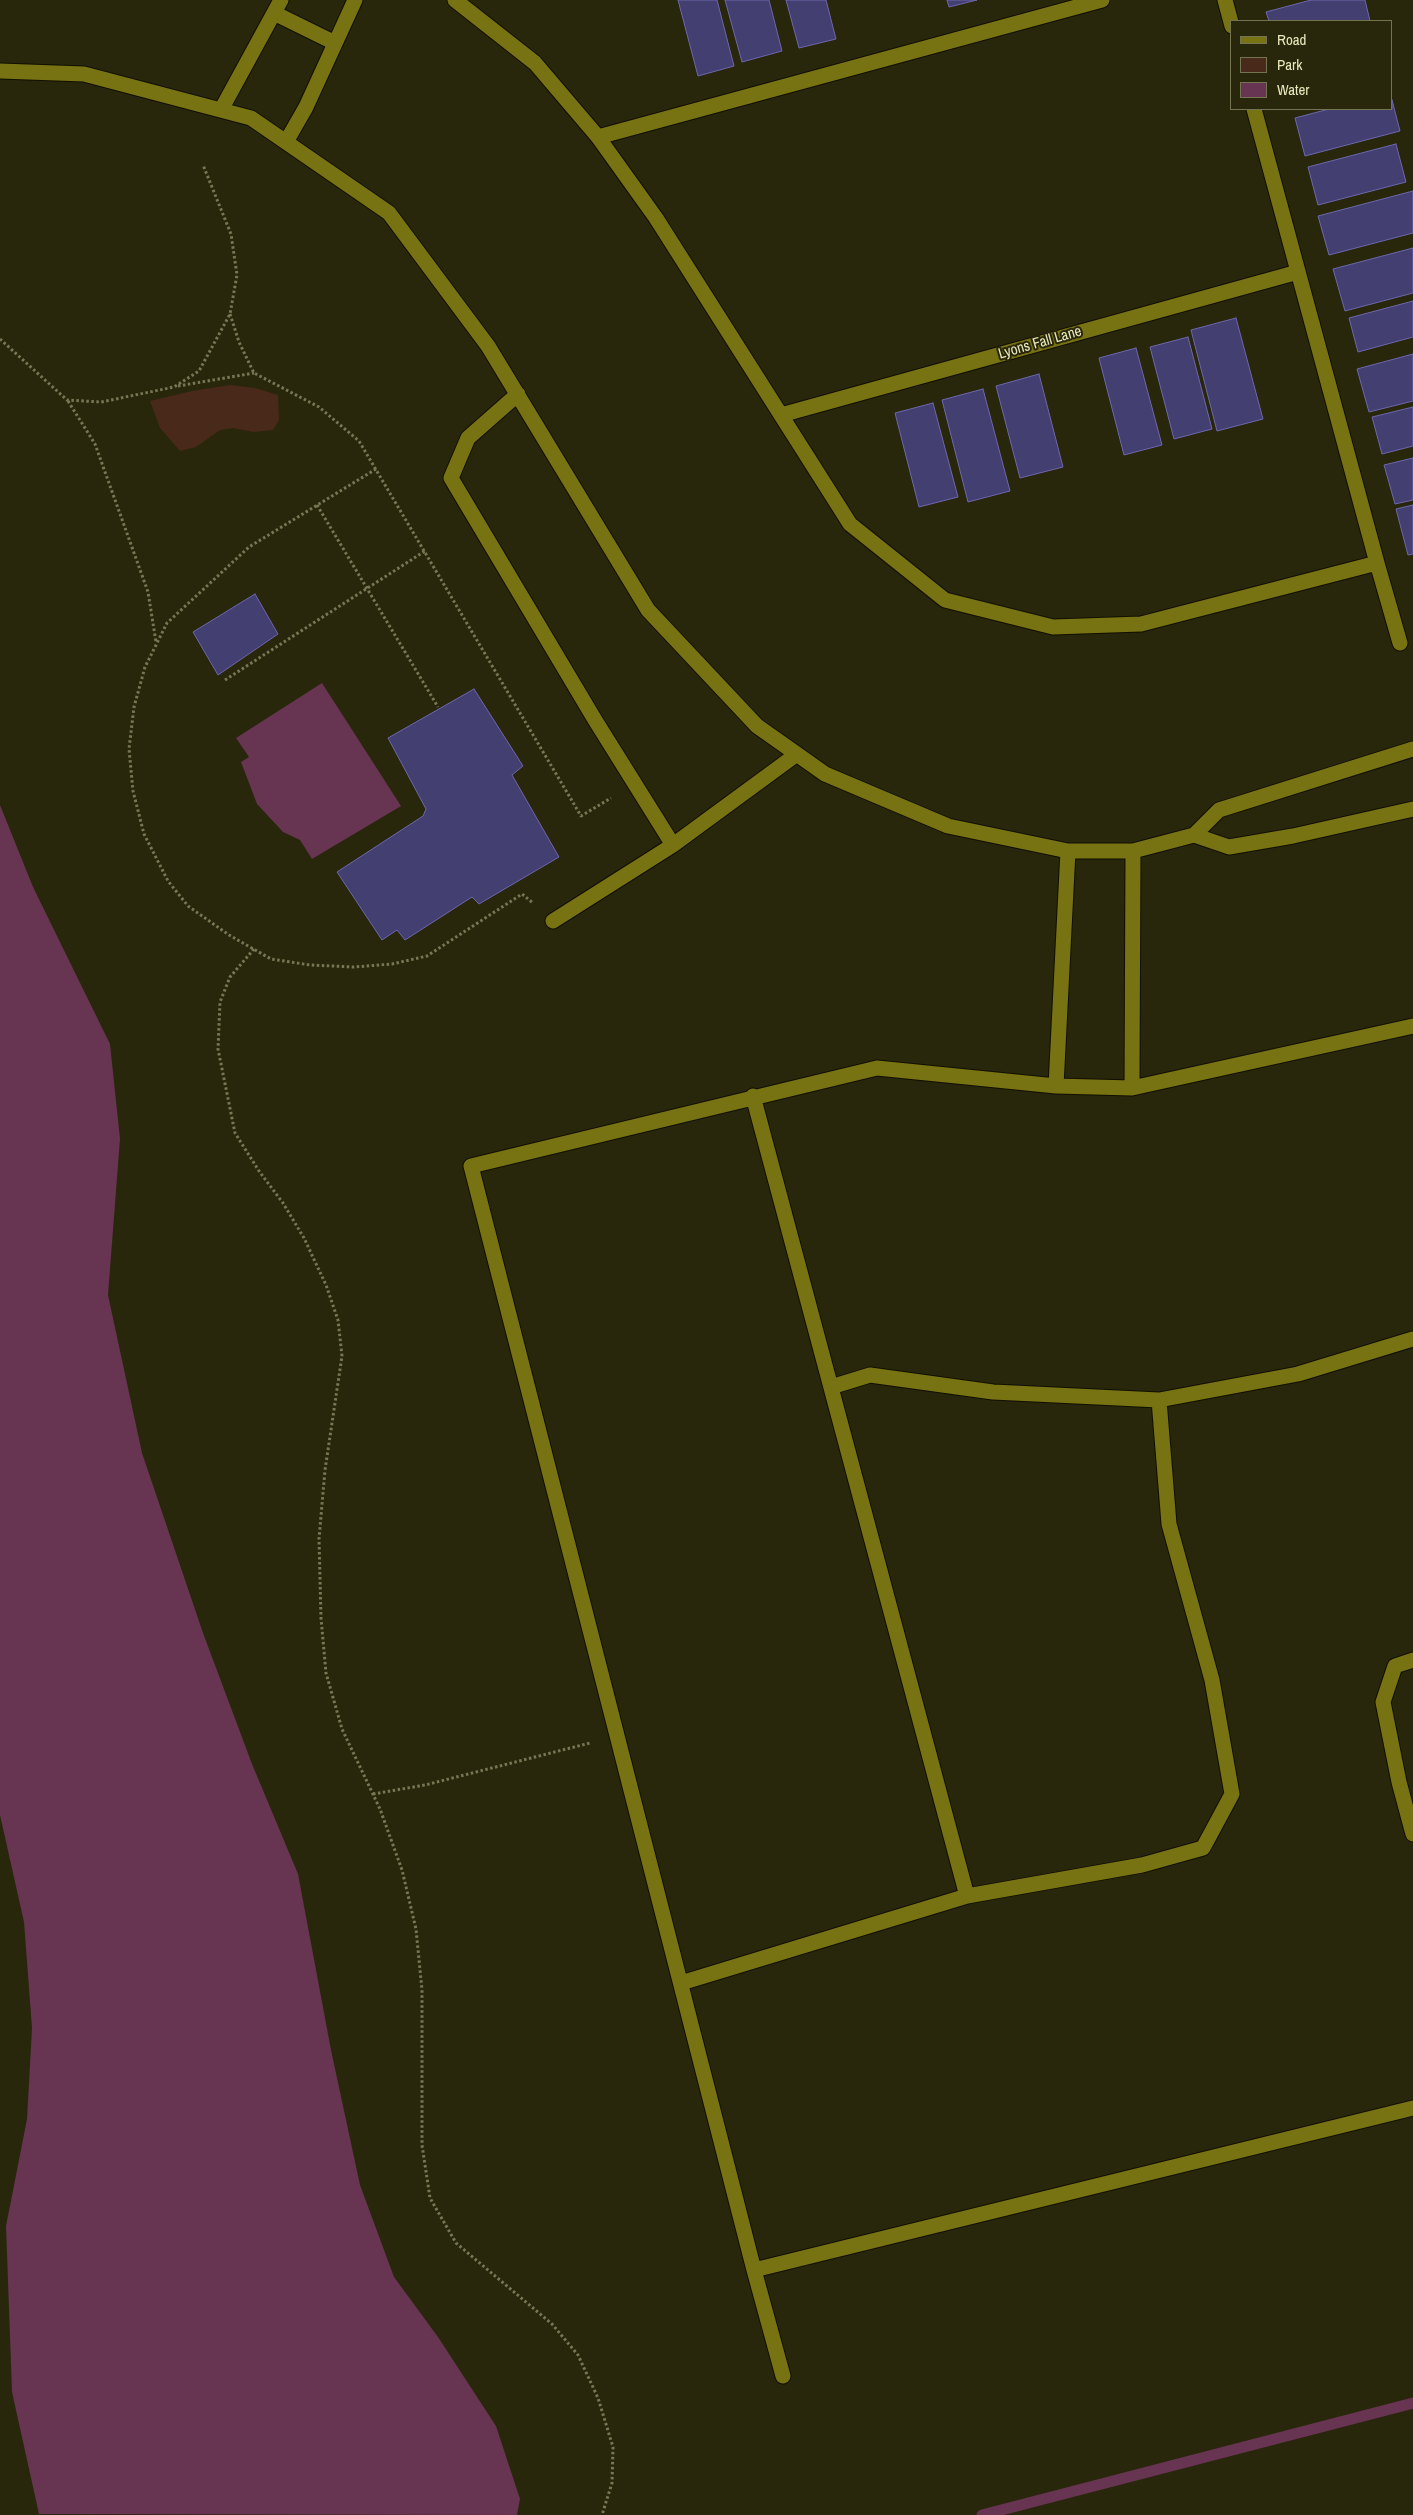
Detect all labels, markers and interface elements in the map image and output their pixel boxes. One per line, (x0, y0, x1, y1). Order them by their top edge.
legend (1230, 20, 1393, 110)
text: Road (1277, 29, 1306, 50)
text: Park (1277, 54, 1302, 75)
text: Water (1277, 79, 1309, 100)
street label: Lyons Fall Lane (996, 323, 1084, 363)

